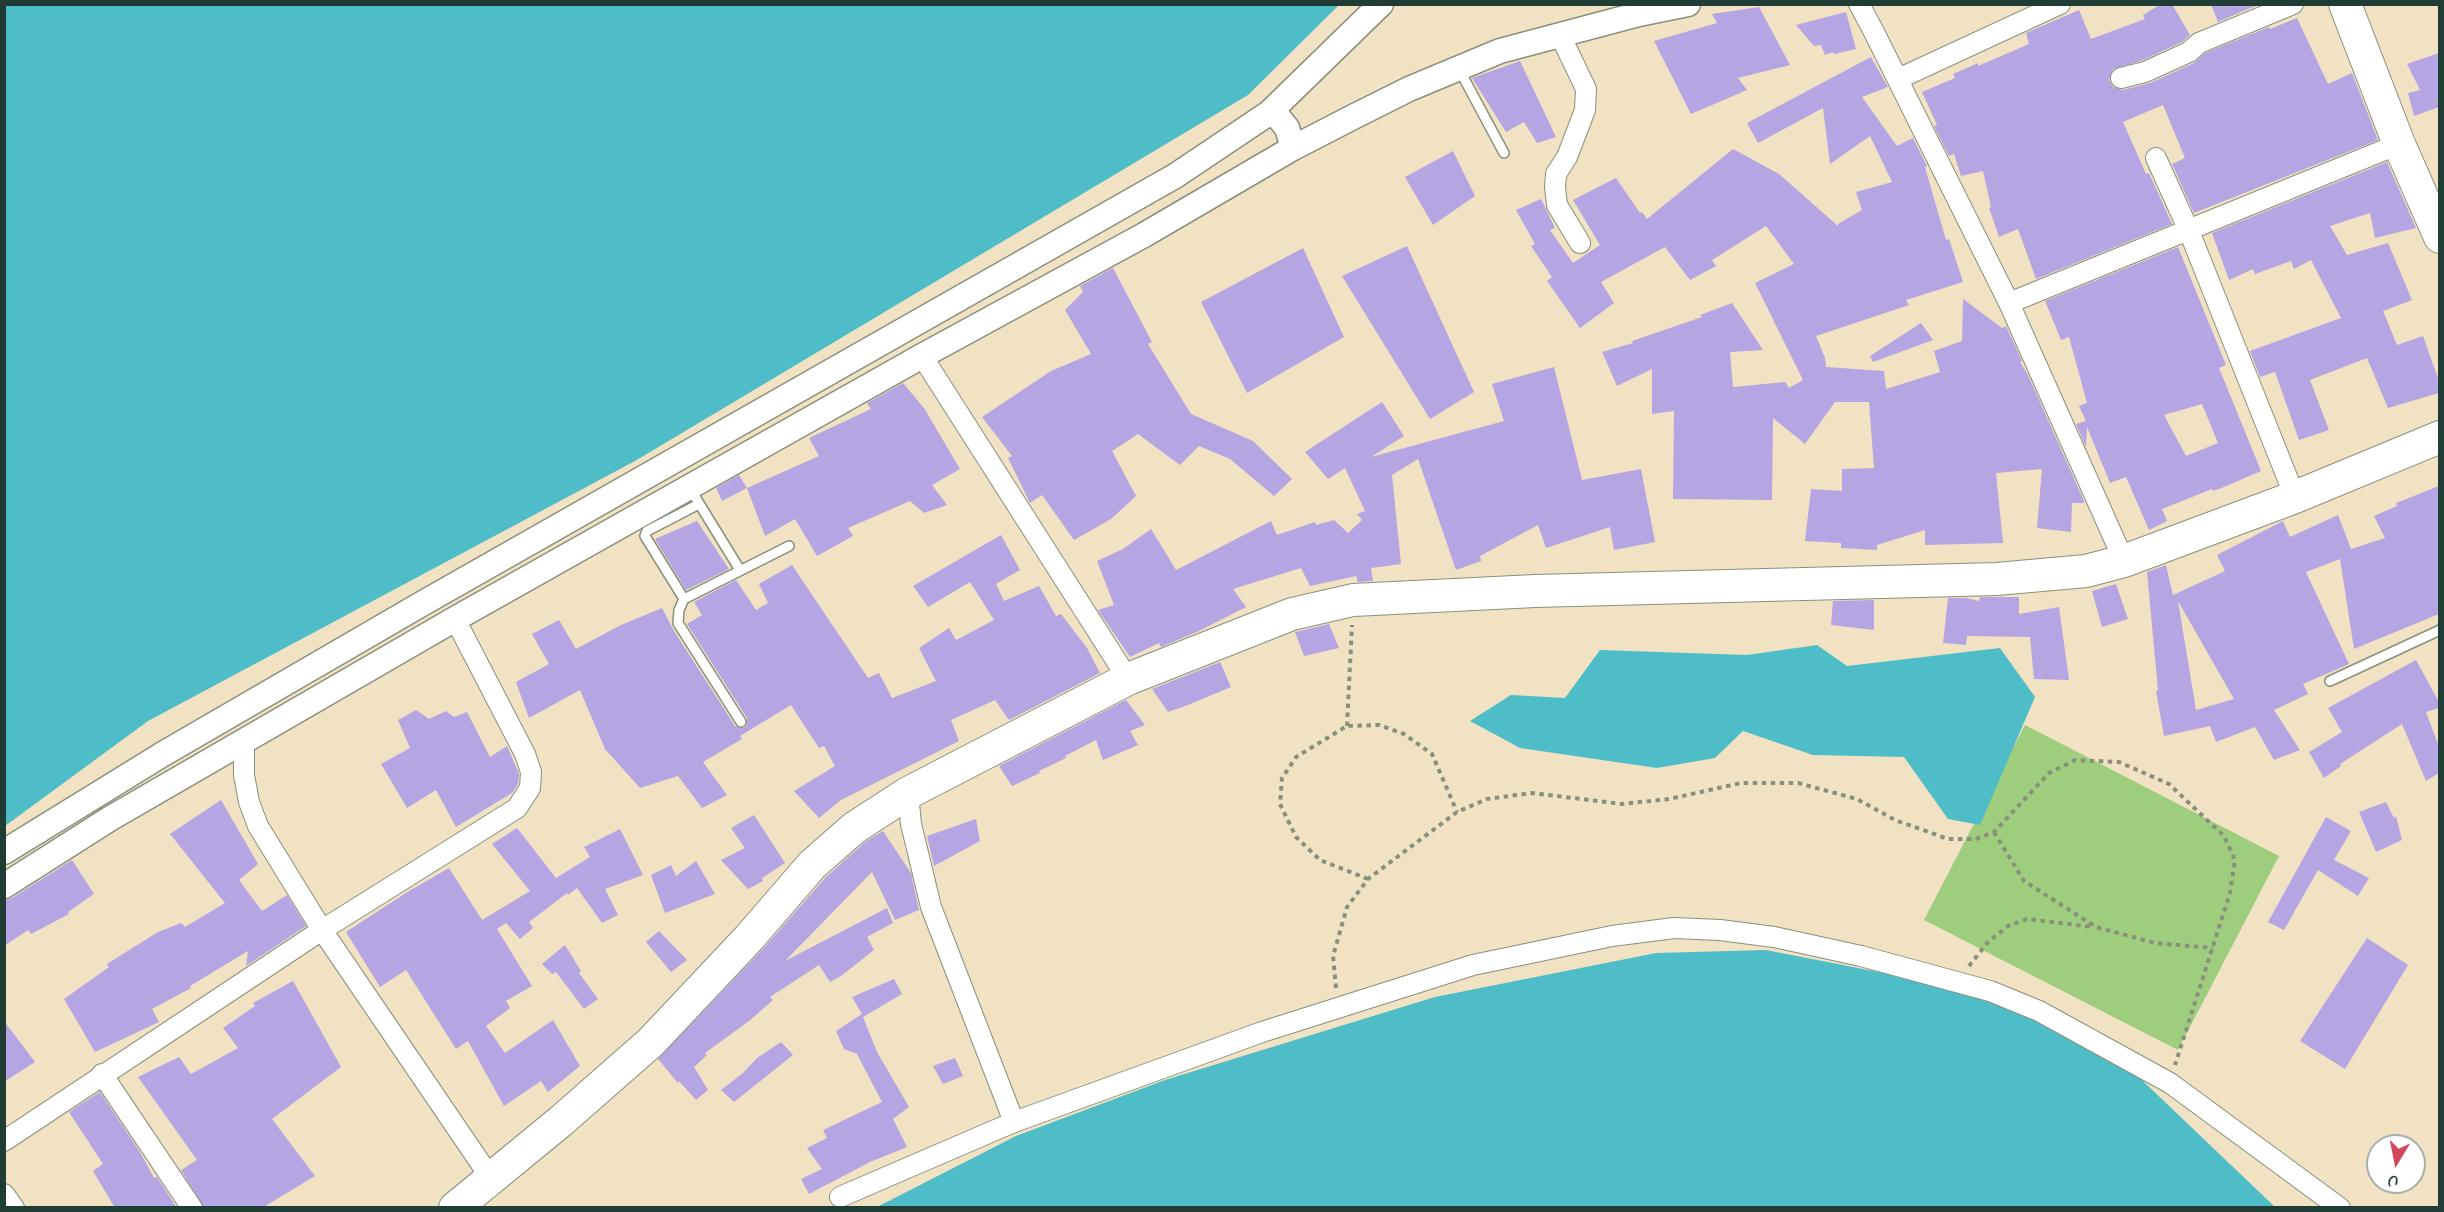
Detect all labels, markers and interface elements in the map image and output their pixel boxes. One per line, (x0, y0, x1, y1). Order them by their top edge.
north arrow (2366, 1134, 2426, 1194)
text: U (2386, 1169, 2400, 1191)

